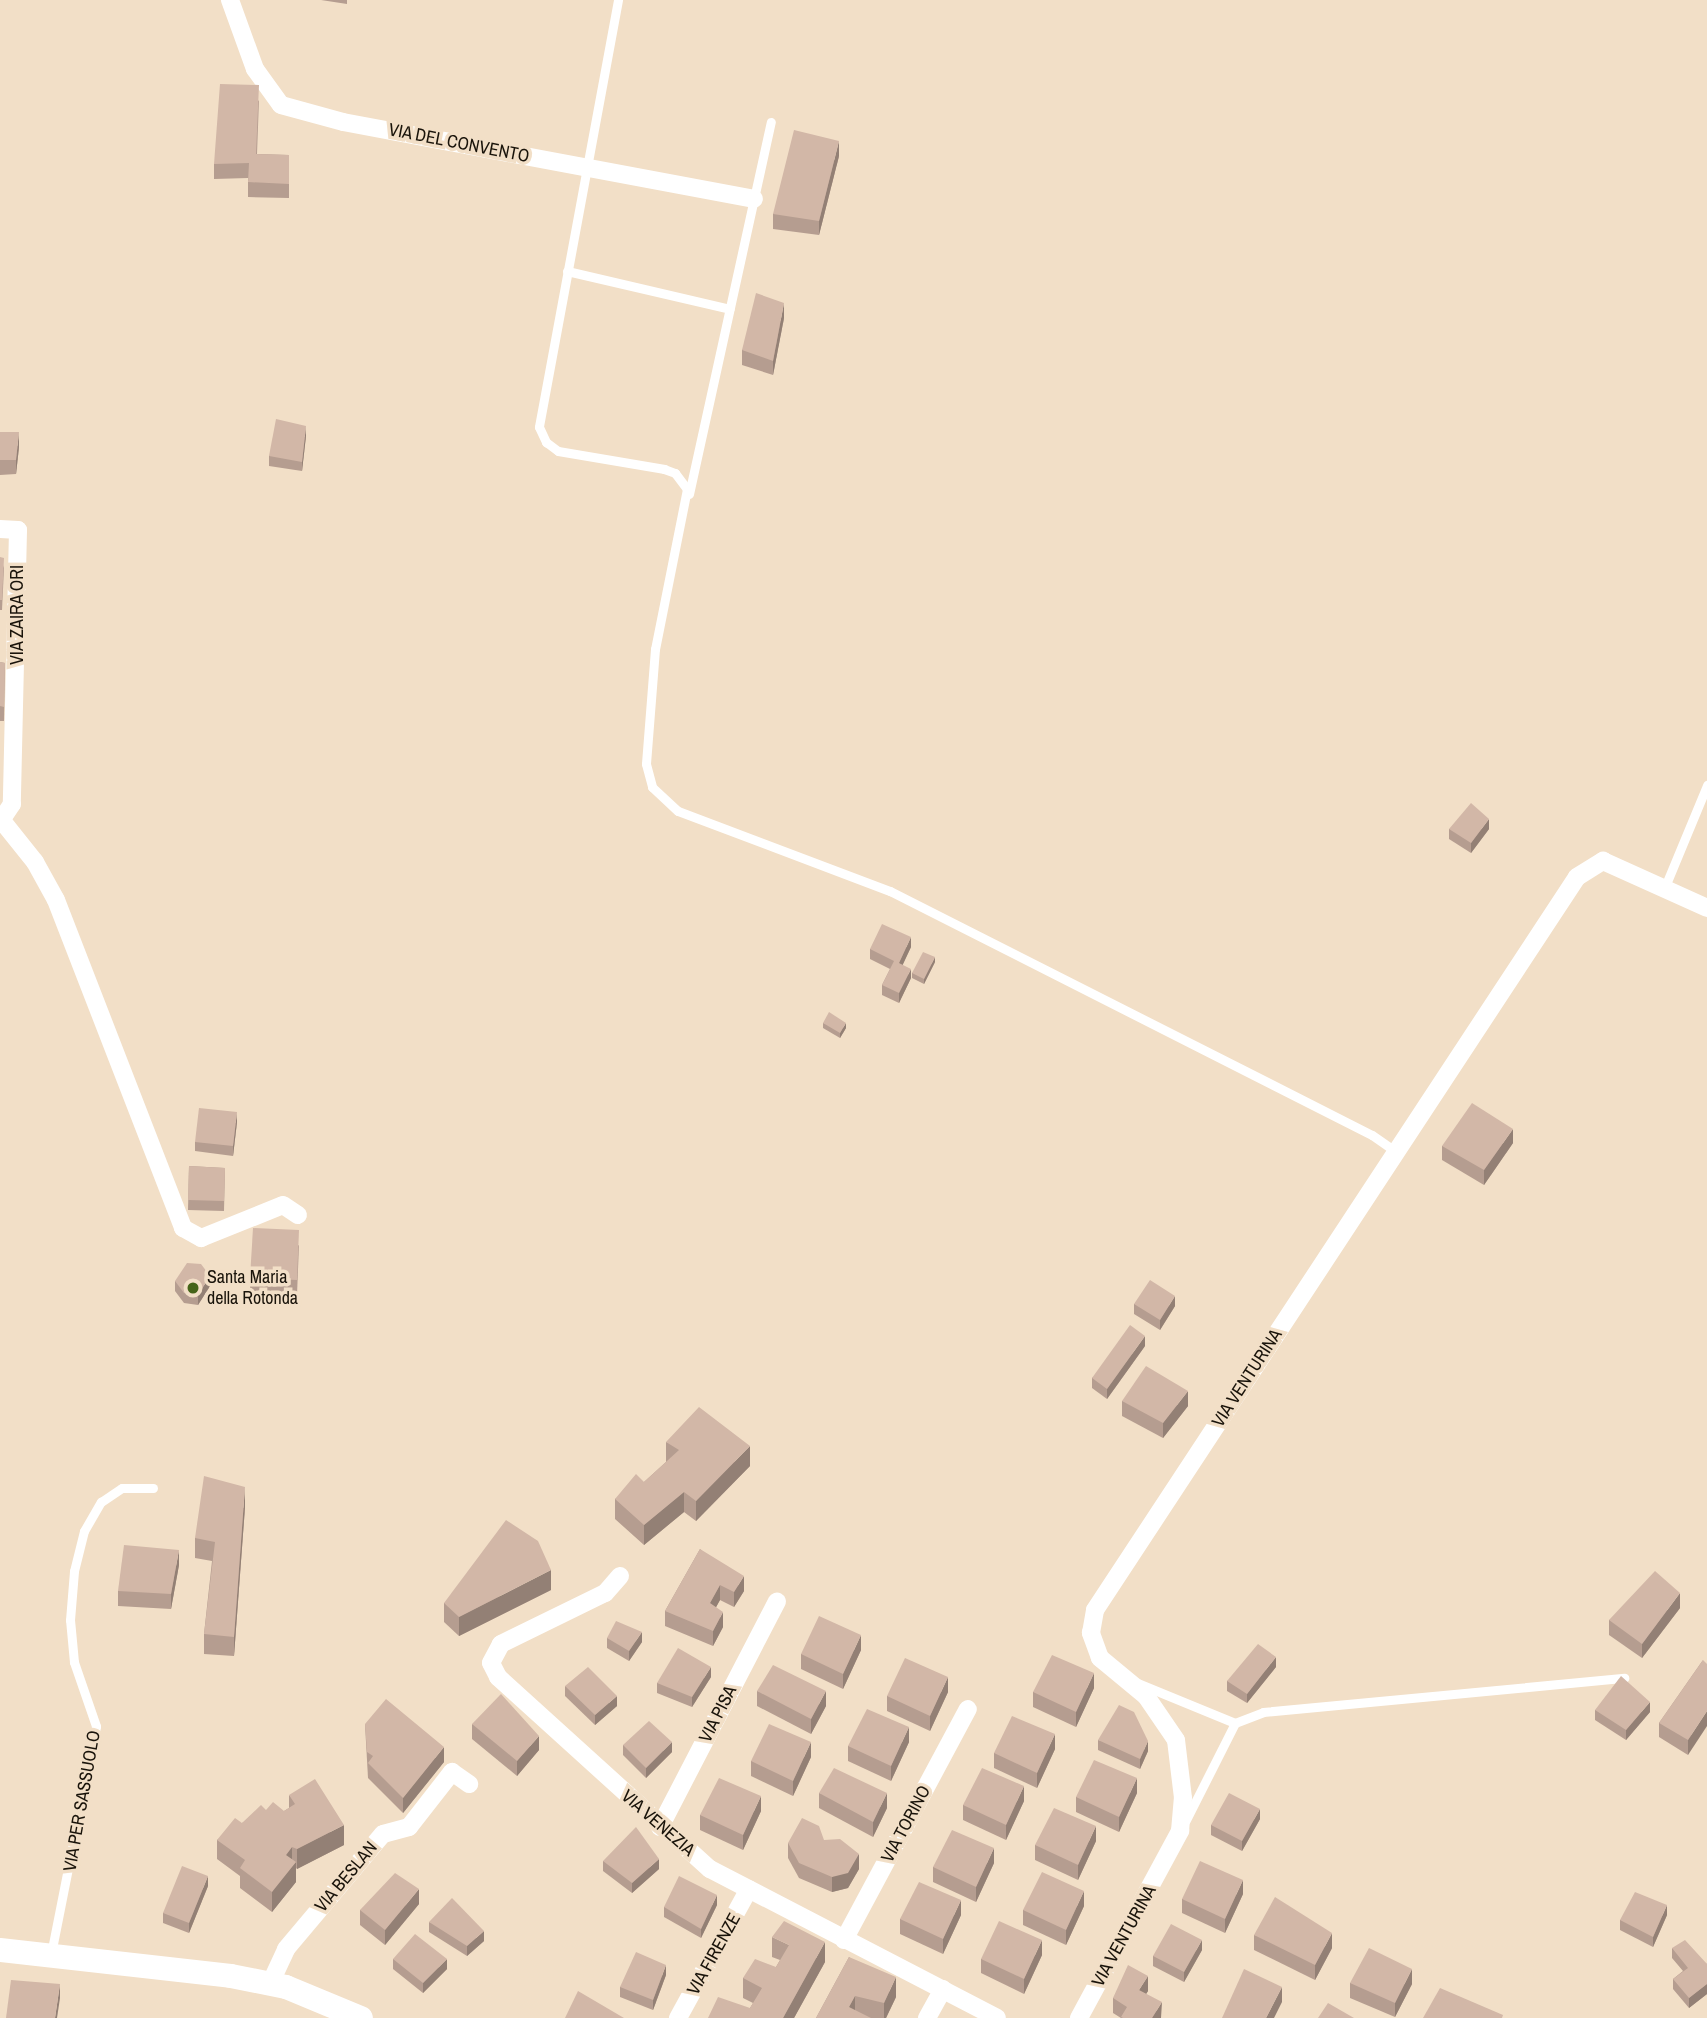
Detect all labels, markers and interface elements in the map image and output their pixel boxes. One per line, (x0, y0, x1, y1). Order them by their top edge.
street label: VIA DEL CONVENTO (386, 119, 532, 167)
street label: VIA ZAIRA ORI (6, 564, 28, 666)
place label: Santa Maria della Rotonda (207, 1267, 298, 1310)
marker: Santa Maria della Rotonda (185, 1280, 201, 1296)
street label: VIA VENTURINA (1207, 1325, 1287, 1431)
street label: VIA PISA (694, 1682, 742, 1746)
street label: VIA PER SASSUOLO (59, 1728, 105, 1874)
street label: VIA TORINO (876, 1781, 936, 1867)
street label: VIA VENEZIA (617, 1785, 699, 1861)
street label: VIA BESLAN (310, 1837, 382, 1917)
street label: VIA VENTURINA (1087, 1881, 1161, 1991)
street label: VIA FIRENZE (682, 1909, 746, 1999)

